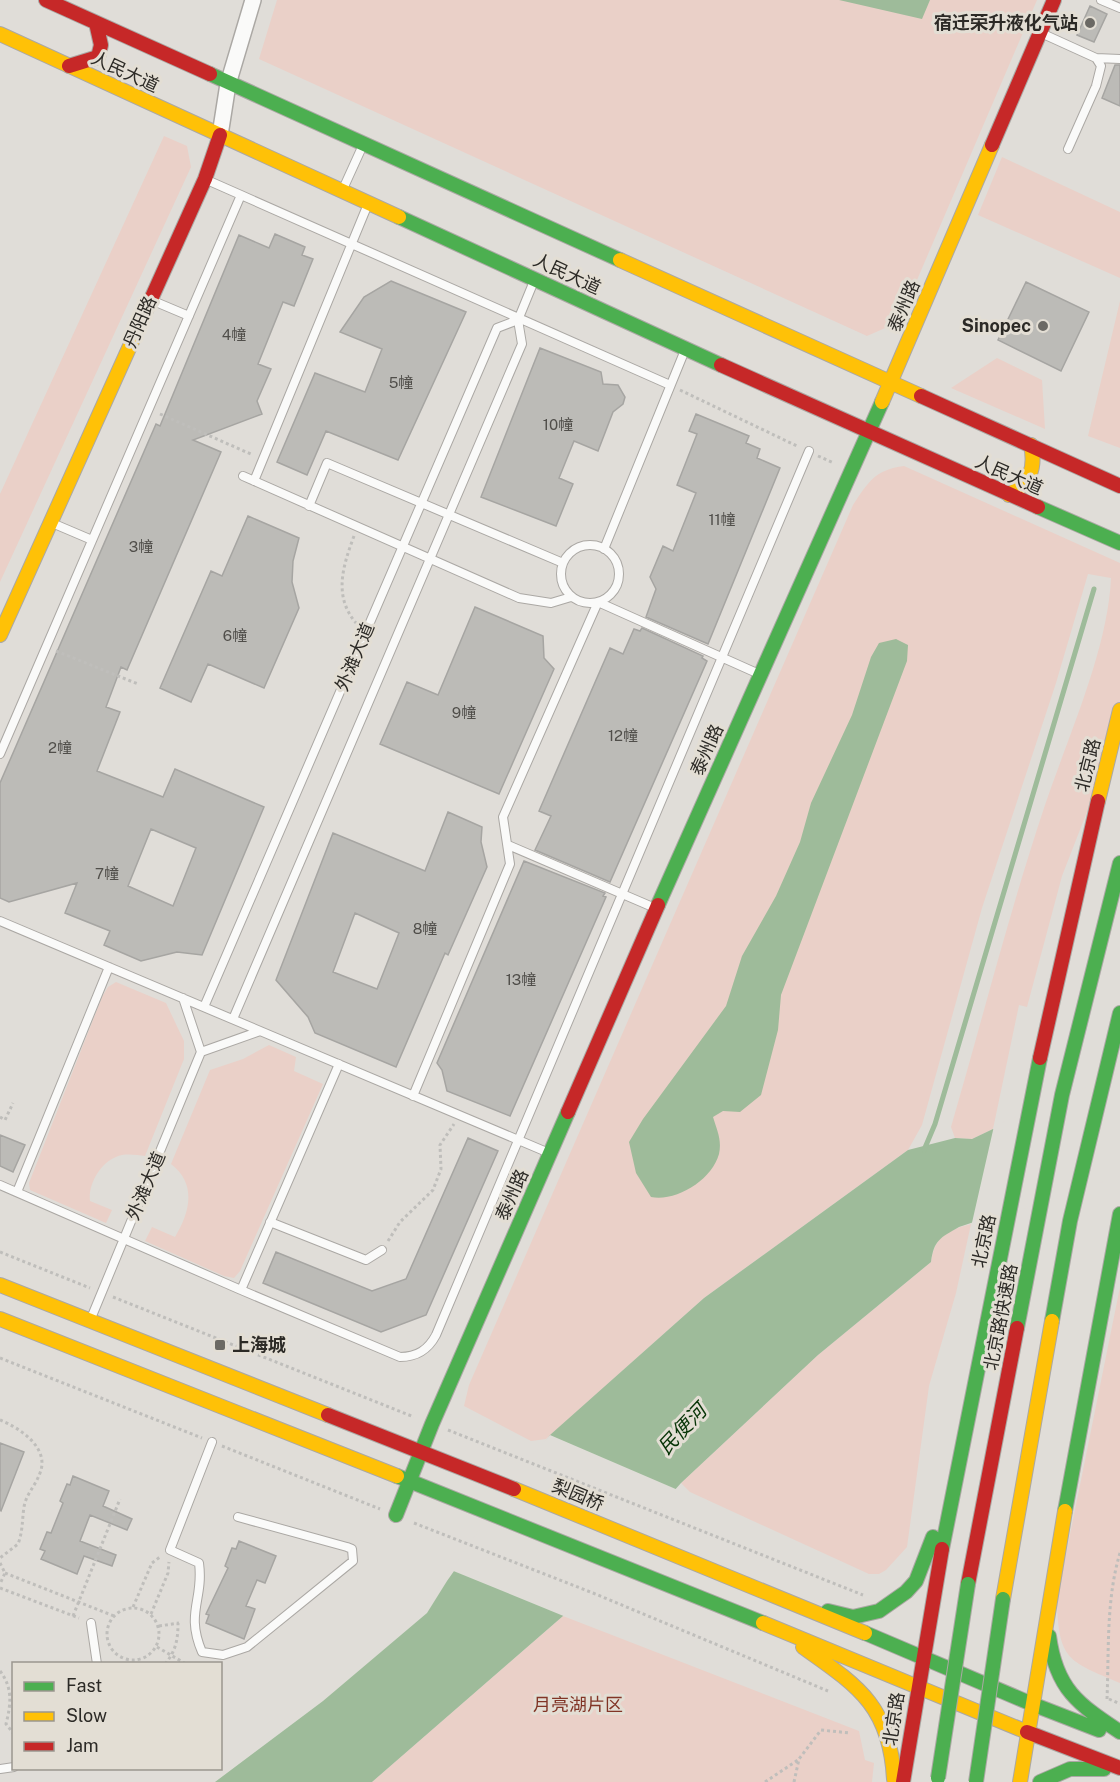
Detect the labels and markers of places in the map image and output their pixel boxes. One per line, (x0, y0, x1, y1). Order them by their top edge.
place label: 宿迁荣升液化气站 (934, 12, 1078, 33)
marker: 宿迁荣升液化气站 (1083, 16, 1097, 30)
place label: Sinopec (961, 315, 1031, 336)
marker: Sinopec (1036, 319, 1050, 333)
place label: 上海城 (232, 1334, 286, 1355)
marker: 上海城 (213, 1338, 227, 1352)

